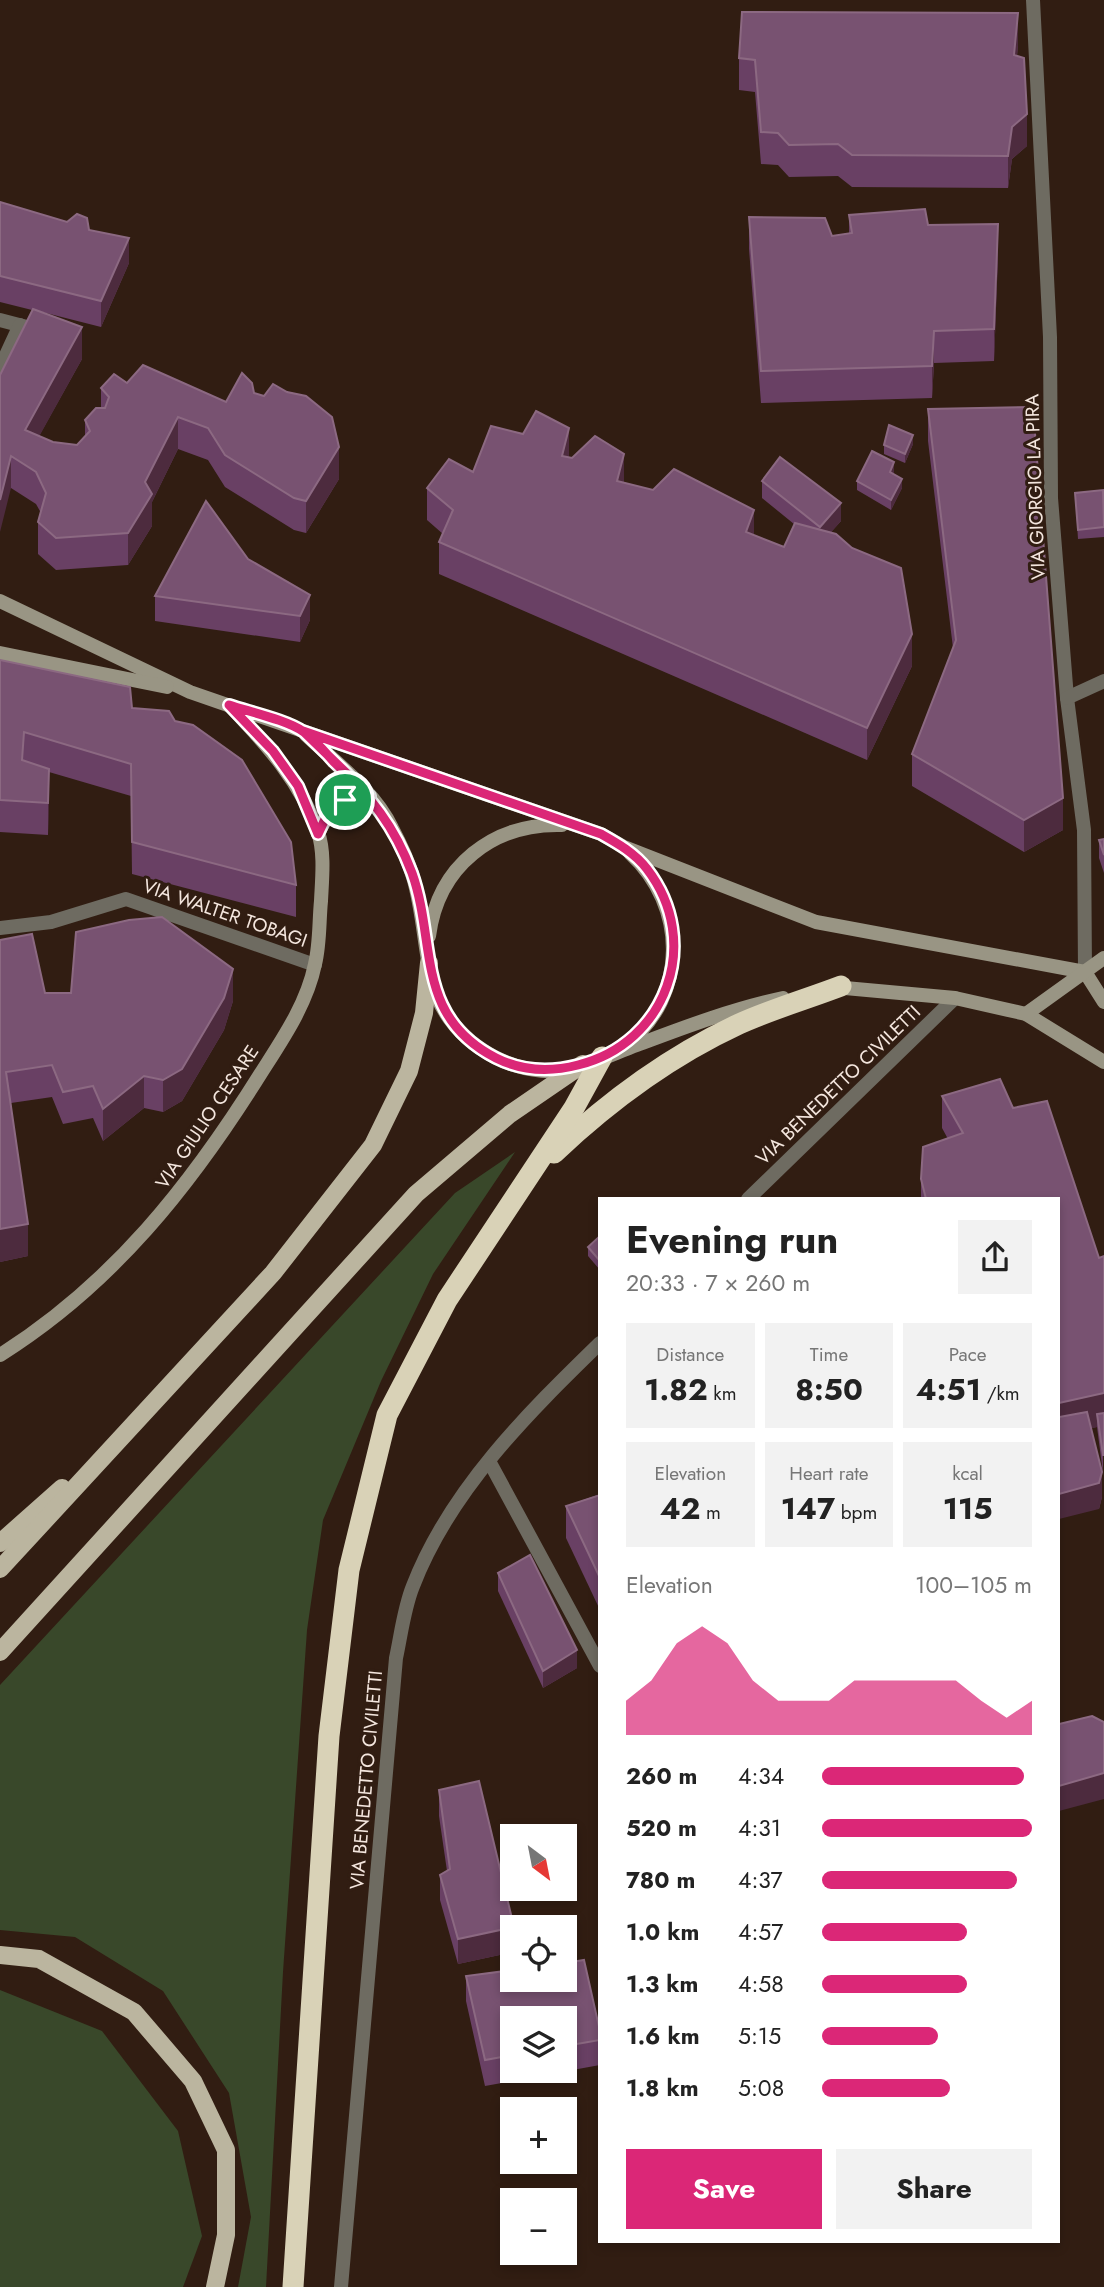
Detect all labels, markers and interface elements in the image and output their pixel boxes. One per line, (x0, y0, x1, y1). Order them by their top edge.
street label: VIA GIORGIO LA PIRA (1018, 393, 1052, 581)
pin (315, 770, 375, 830)
icon: arrive (326, 781, 364, 819)
street label: VIA WALTER TOBAGI (139, 872, 311, 954)
street label: VIA BENEDETTO CIVILETTI (750, 999, 926, 1171)
street label: VIA GIULIO CESARE (149, 1040, 265, 1194)
text: Evening run (626, 1212, 838, 1267)
button: share (958, 1220, 1032, 1294)
text: 20:33 · 7 × 260 m (626, 1266, 810, 1300)
text: Distance (656, 1341, 724, 1368)
text: Time (810, 1341, 848, 1368)
text: Pace (949, 1341, 987, 1368)
text: 1.82 (644, 1368, 708, 1411)
text: 8:50 (795, 1368, 863, 1411)
text: 4:51 (916, 1368, 981, 1411)
text: km (708, 1380, 736, 1407)
text: /km (981, 1380, 1020, 1407)
text: Elevation (654, 1460, 726, 1487)
text: Heart rate (789, 1460, 869, 1487)
text: kcal (952, 1460, 983, 1487)
text: 42 (660, 1487, 700, 1530)
text: 147 (781, 1487, 835, 1530)
text: 115 (943, 1487, 993, 1530)
text: m (700, 1499, 721, 1526)
text: bpm (835, 1499, 877, 1526)
text: Elevation (626, 1568, 713, 1602)
text: 100–105 m (915, 1568, 1032, 1602)
street label: VIA BENEDETTO CIVILETTI (343, 1669, 389, 1891)
text: 260 m (626, 1759, 697, 1793)
text: 4:34 (738, 1759, 784, 1793)
text: 520 m (626, 1811, 697, 1845)
text: 4:31 (738, 1811, 781, 1845)
north arrow (500, 1824, 578, 1900)
map controls (500, 1824, 577, 2265)
text: 780 m (626, 1863, 695, 1897)
text: 4:37 (738, 1863, 783, 1897)
button: locate (500, 1915, 577, 1992)
text: 1.0 km (626, 1915, 699, 1949)
text: 4:57 (738, 1915, 783, 1949)
text: 1.3 km (626, 1967, 698, 2001)
text: 4:58 (738, 1967, 784, 2001)
button: layers (500, 2006, 577, 2083)
text: 1.6 km (626, 2019, 700, 2053)
text: 5:15 (738, 2019, 781, 2053)
text: 1.8 km (626, 2071, 699, 2105)
text: 5:08 (738, 2071, 784, 2105)
button: + (500, 2097, 577, 2174)
button: Save (626, 2149, 822, 2229)
button: Share (836, 2149, 1032, 2229)
button: − (500, 2188, 577, 2265)

